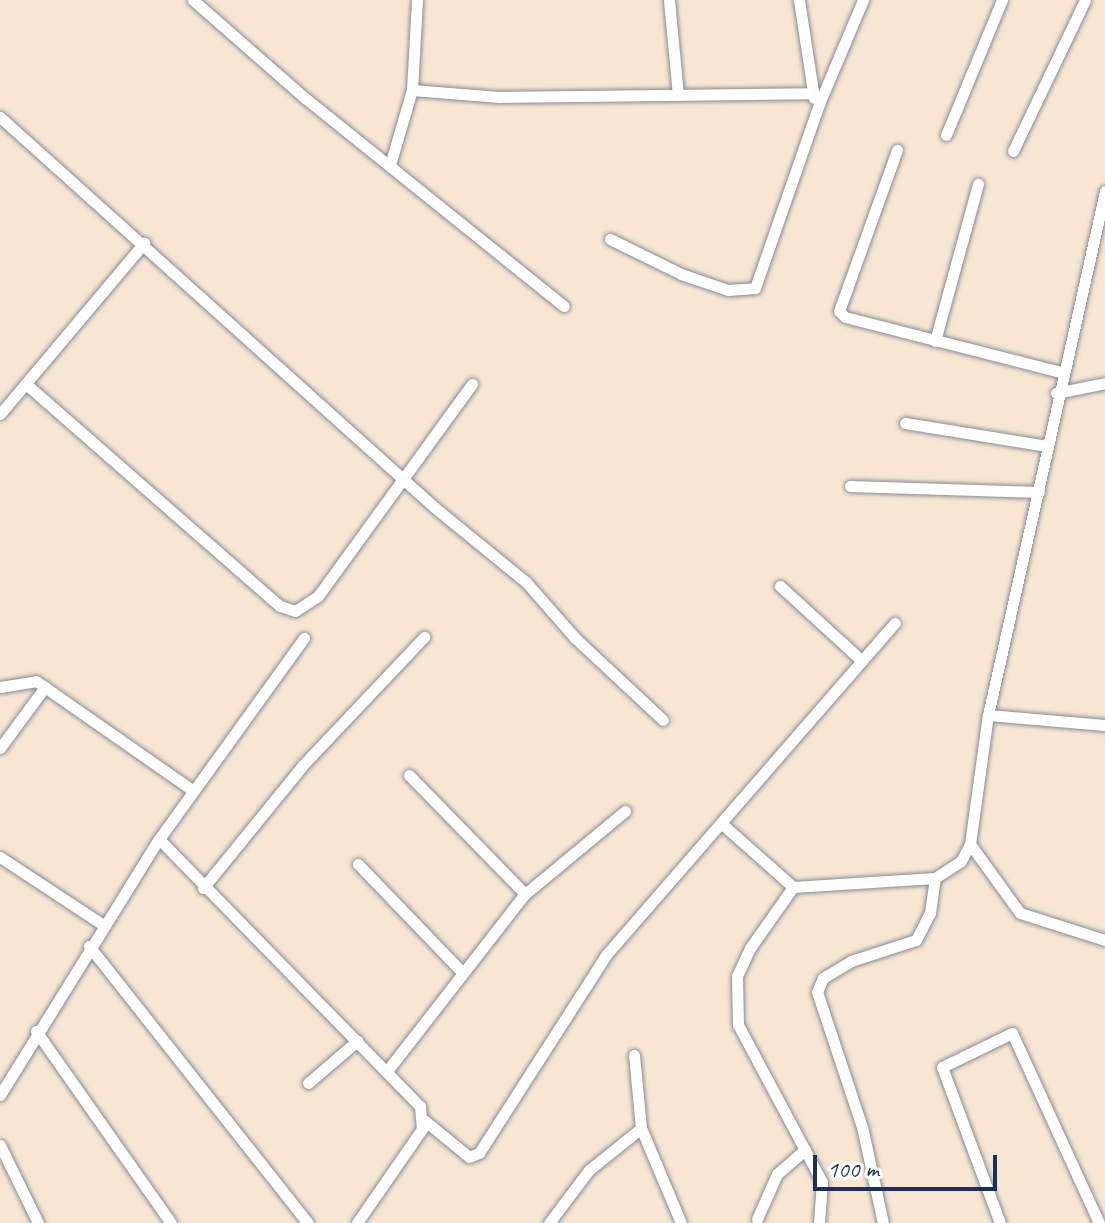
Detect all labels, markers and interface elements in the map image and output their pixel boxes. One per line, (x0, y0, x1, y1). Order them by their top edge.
scale bar (817, 1139, 1001, 1189)
text: 100 m (827, 1154, 879, 1184)

